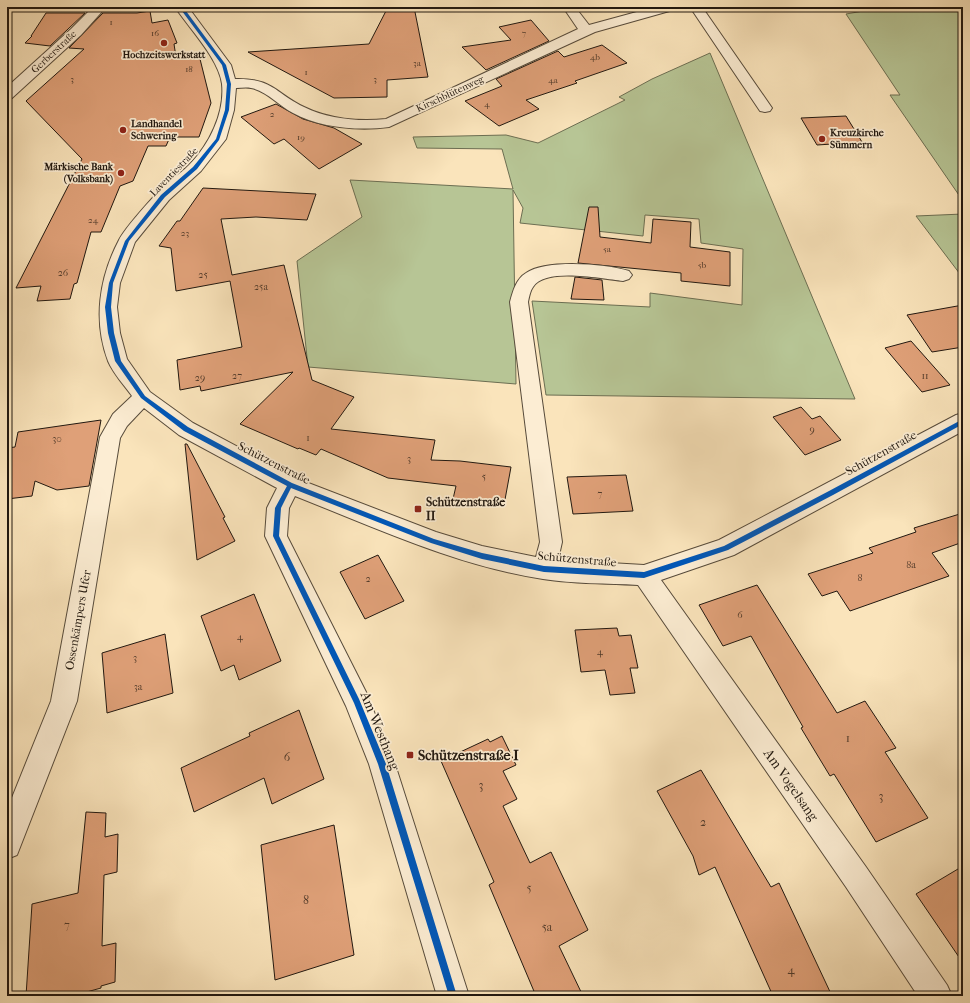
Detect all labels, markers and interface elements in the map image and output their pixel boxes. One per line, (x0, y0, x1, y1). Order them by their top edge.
house number: 1 (109, 17, 113, 27)
street label: Gerberstraße (29, 28, 79, 76)
house number: 16 (151, 28, 159, 38)
house number: 7 (522, 28, 527, 38)
marker: Hochzeitswerkstatt (159, 38, 169, 48)
place label: Hochzeitswerkstatt (123, 49, 206, 61)
house number: 4b (590, 52, 600, 62)
house number: 3a (413, 58, 422, 68)
house number: 18 (185, 64, 193, 74)
house number: 1 (304, 67, 308, 77)
street label: Kirschblütenweg (414, 73, 486, 115)
house number: 3 (70, 74, 74, 84)
house number: 3 (373, 74, 377, 84)
house number: 4a (548, 75, 559, 85)
house number: 4 (484, 99, 490, 109)
house number: 2 (270, 109, 275, 119)
place label: Landhandel Schwering (131, 118, 182, 142)
marker: Landhandel Schwering (118, 125, 128, 135)
place label: Kreuzkirche Sümmern (830, 127, 884, 151)
house number: 19 (297, 132, 305, 142)
marker: Kreuzkirche Sümmern (817, 134, 827, 144)
street label: Laventiestraße (147, 145, 201, 199)
place label: Märkische Bank (Volksbank) (43, 161, 114, 185)
marker: Märkische Bank (Volksbank) (116, 168, 126, 178)
house number: 24 (88, 215, 99, 225)
house number: 23 (181, 228, 189, 238)
house number: 5a (603, 244, 612, 254)
house number: 5b (698, 260, 707, 270)
house number: 26 (58, 267, 69, 279)
house number: 25 (198, 269, 208, 281)
house number: 25a (254, 281, 268, 293)
house number: 27 (232, 370, 242, 382)
house number: 11 (921, 370, 929, 382)
house number: 29 (195, 372, 205, 384)
house number: 9 (809, 424, 815, 436)
street label: Schützenstraße (843, 428, 919, 478)
house number: 1 (306, 432, 310, 444)
house number: 30 (52, 433, 62, 445)
street label: Schützenstraße (236, 439, 312, 487)
house number: 3 (407, 453, 411, 465)
house number: 5 (482, 471, 486, 483)
house number: 7 (598, 488, 603, 500)
place label: Schützenstraße II (426, 495, 505, 523)
marker: Schützenstraße II (413, 504, 423, 514)
street label: Schützenstraße (537, 549, 617, 569)
house number: 8a (906, 559, 916, 571)
street label: Ossenkämpers Ufer (62, 568, 94, 671)
house number: 8 (857, 572, 863, 584)
house number: 2 (365, 573, 371, 585)
house number: 6 (737, 609, 743, 621)
house number: 4 (237, 631, 244, 643)
house number: 4 (597, 646, 604, 658)
house number: 3 (133, 652, 137, 664)
house number: 3a (134, 681, 143, 693)
street label: Am Westhang (356, 688, 404, 773)
house number: 1 (846, 731, 850, 745)
street label: Am Vogelsang (759, 745, 823, 825)
place label: Schützenstraße I (418, 747, 519, 764)
house number: 6 (284, 750, 291, 764)
marker: Schützenstraße I (405, 750, 415, 760)
house number: 3 (479, 778, 484, 792)
house number: 3 (879, 789, 884, 803)
house number: 2 (700, 815, 706, 829)
house number: 5 (526, 881, 532, 895)
house number: 8 (303, 893, 309, 907)
house number: 7 (64, 918, 70, 932)
house number: 5a (542, 920, 553, 934)
house number: 4 (787, 963, 795, 977)

